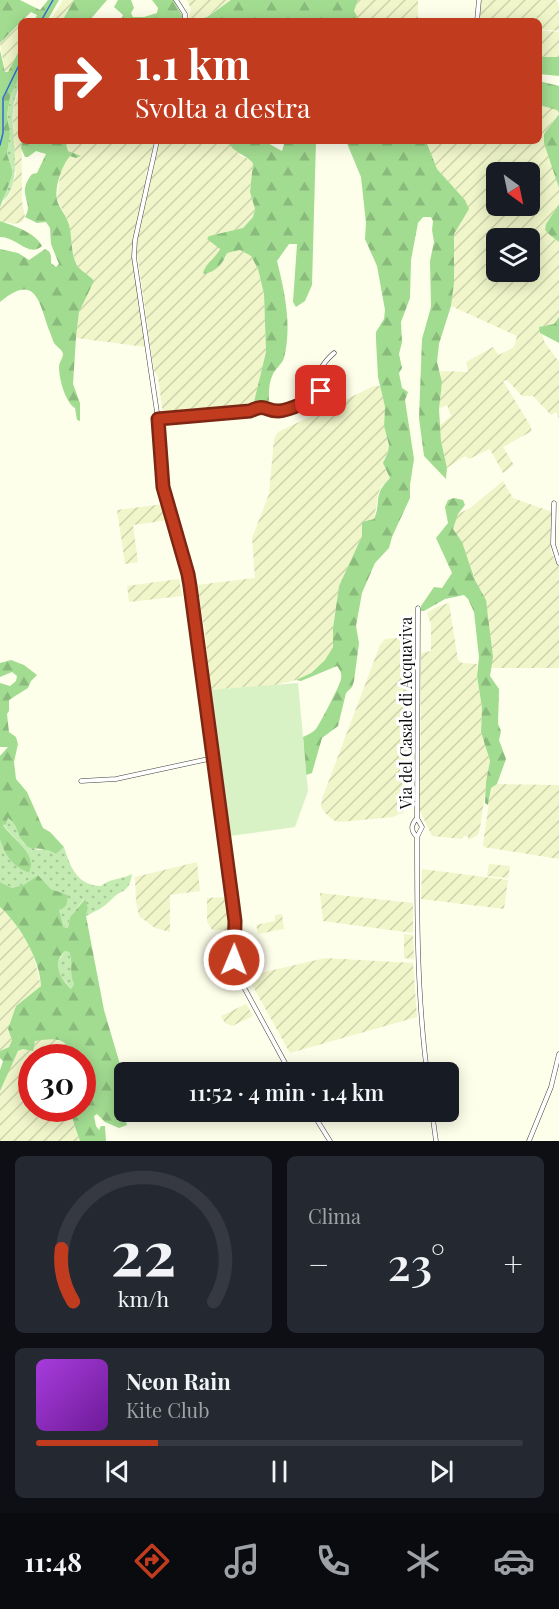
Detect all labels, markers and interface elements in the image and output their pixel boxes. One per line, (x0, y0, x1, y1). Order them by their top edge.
text: 1.1 km (135, 35, 250, 91)
icon: right (36, 42, 114, 120)
text: Svolta a destra (135, 89, 310, 125)
north arrow (486, 162, 540, 216)
map controls (486, 162, 540, 282)
button: layers (486, 228, 540, 282)
pin (295, 365, 346, 416)
icon: arrive (304, 374, 337, 407)
street label: Via del Casale di Acquaviva (395, 617, 416, 810)
position arrow (202, 928, 266, 992)
speed limit sign: 30 (18, 1044, 96, 1122)
text: 11:52 · 4 min · 1.4 km (189, 1077, 384, 1107)
text: Clima (308, 1202, 361, 1229)
text: 22 (111, 1208, 176, 1292)
text: 23° (388, 1232, 445, 1292)
text: − (308, 1241, 329, 1285)
text: + (504, 1241, 523, 1285)
text: km/h (118, 1284, 170, 1312)
text: Neon Rain (126, 1366, 231, 1396)
text: Kite Club (126, 1396, 210, 1423)
icon: previous (101, 1455, 134, 1488)
icon: pause (263, 1455, 296, 1488)
icon: next (425, 1455, 458, 1488)
icon: directions (131, 1540, 173, 1582)
icon: music (221, 1540, 263, 1582)
icon: phone (312, 1540, 354, 1582)
icon: climate (402, 1540, 444, 1582)
icon: car (493, 1540, 535, 1582)
text: 11:48 (24, 1543, 82, 1579)

